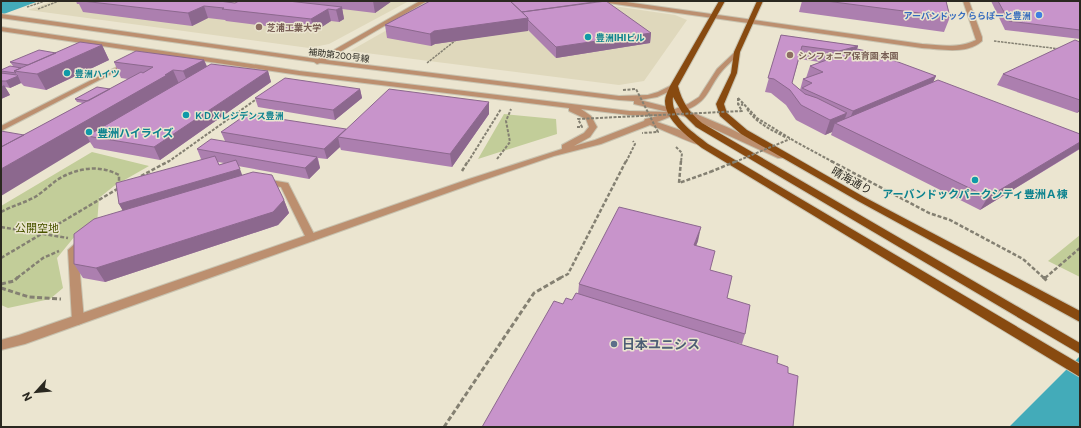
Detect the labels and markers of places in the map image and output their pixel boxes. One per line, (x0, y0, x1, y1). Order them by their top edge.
place label: アーバンドック ららぽーと豊洲 (903, 10, 1031, 21)
marker: アーバンドック ららぽーと豊洲 (1034, 10, 1044, 20)
marker: 芝浦工業大学 (254, 22, 264, 32)
place label: 芝浦工業大学 (267, 22, 321, 33)
marker: 豊洲IHIビル (583, 32, 593, 42)
place label: 豊洲IHIビル (596, 32, 644, 43)
marker: シンフォニア保育園 本園 (785, 50, 795, 60)
place label: シンフォニア保育園 本園 (798, 50, 898, 61)
marker: 豊洲ハイツ (62, 68, 72, 78)
place label: 豊洲ハイツ (75, 68, 120, 79)
marker: ＫＤＸレジデンス豊洲 (181, 110, 191, 120)
place label: ＫＤＸレジデンス豊洲 (194, 110, 284, 121)
place label: 豊洲ハイライズ (97, 126, 173, 139)
marker: 豊洲ハイライズ (84, 127, 94, 137)
marker: アーバンドックパークシティ豊洲Ａ棟 (970, 175, 980, 185)
place label: アーバンドックパークシティ豊洲Ａ棟 (882, 187, 1068, 200)
place label: 日本ユニシス (622, 336, 700, 352)
marker: 日本ユニシス (609, 339, 619, 349)

